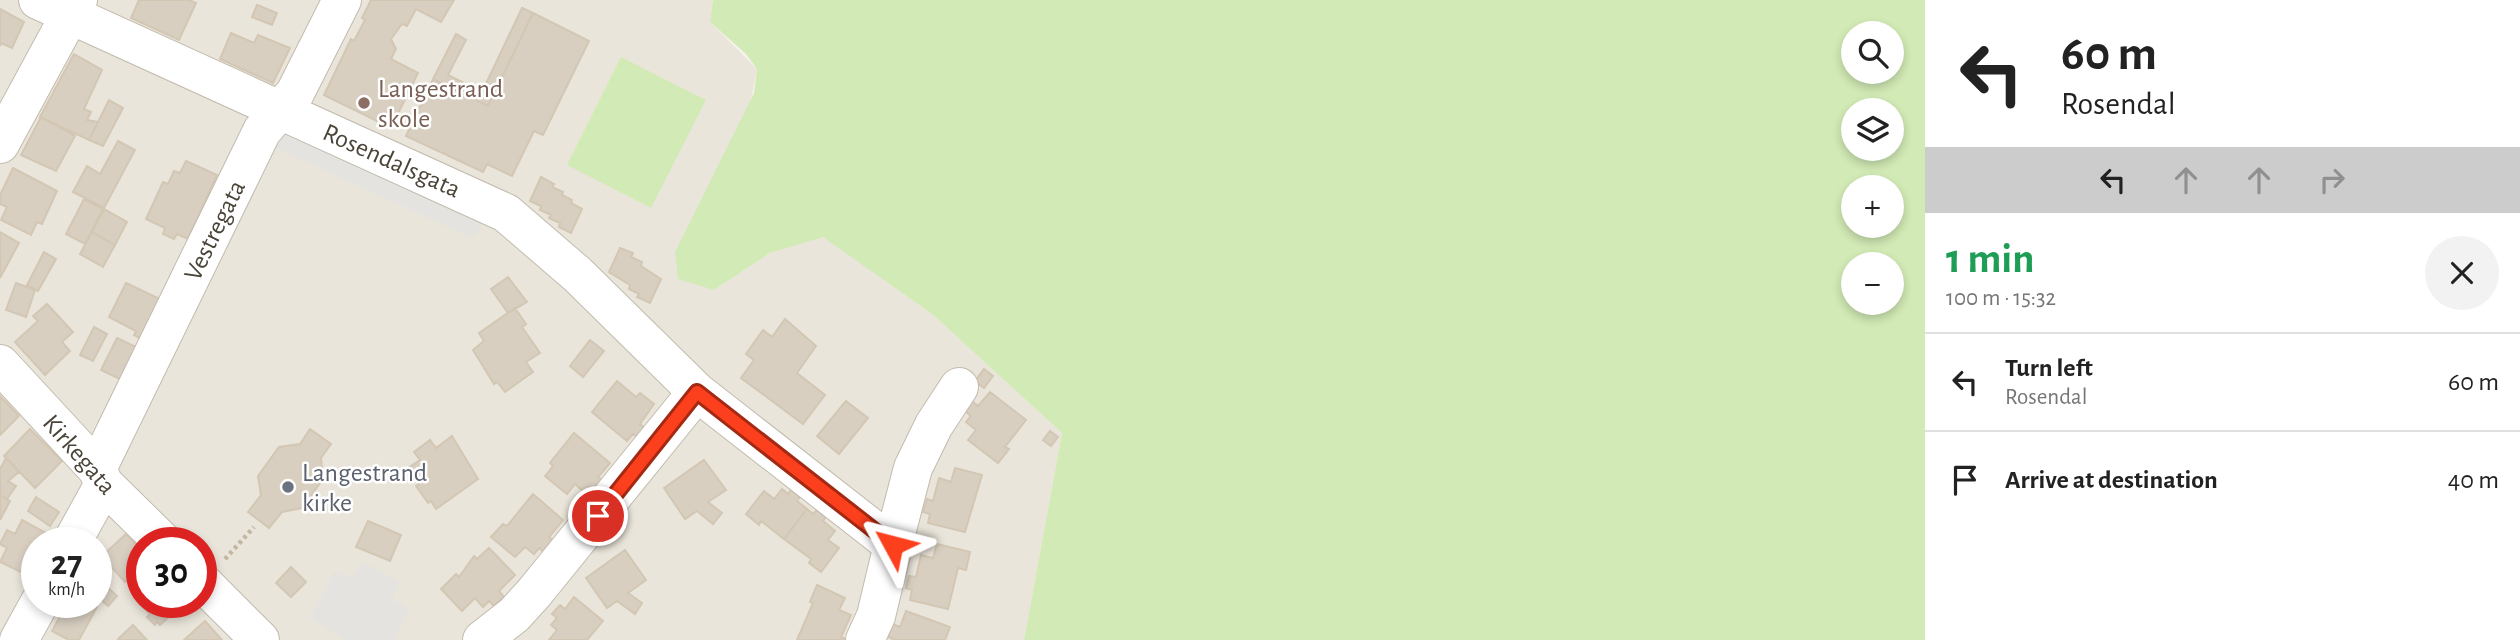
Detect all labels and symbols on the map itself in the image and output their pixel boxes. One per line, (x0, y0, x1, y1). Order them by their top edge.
place label: Langestrand skole (378, 76, 503, 132)
marker: Langestrand skole (356, 95, 372, 111)
street label: Rosendalsgata (319, 119, 464, 203)
street label: Vestregata (180, 176, 250, 285)
street label: Kirkegata (38, 410, 121, 500)
place label: Langestrand kirke (302, 460, 427, 516)
marker: Langestrand kirke (280, 479, 296, 495)
pin (568, 486, 628, 546)
position arrow (856, 508, 930, 582)
speed limit sign: 30 (126, 527, 217, 618)

